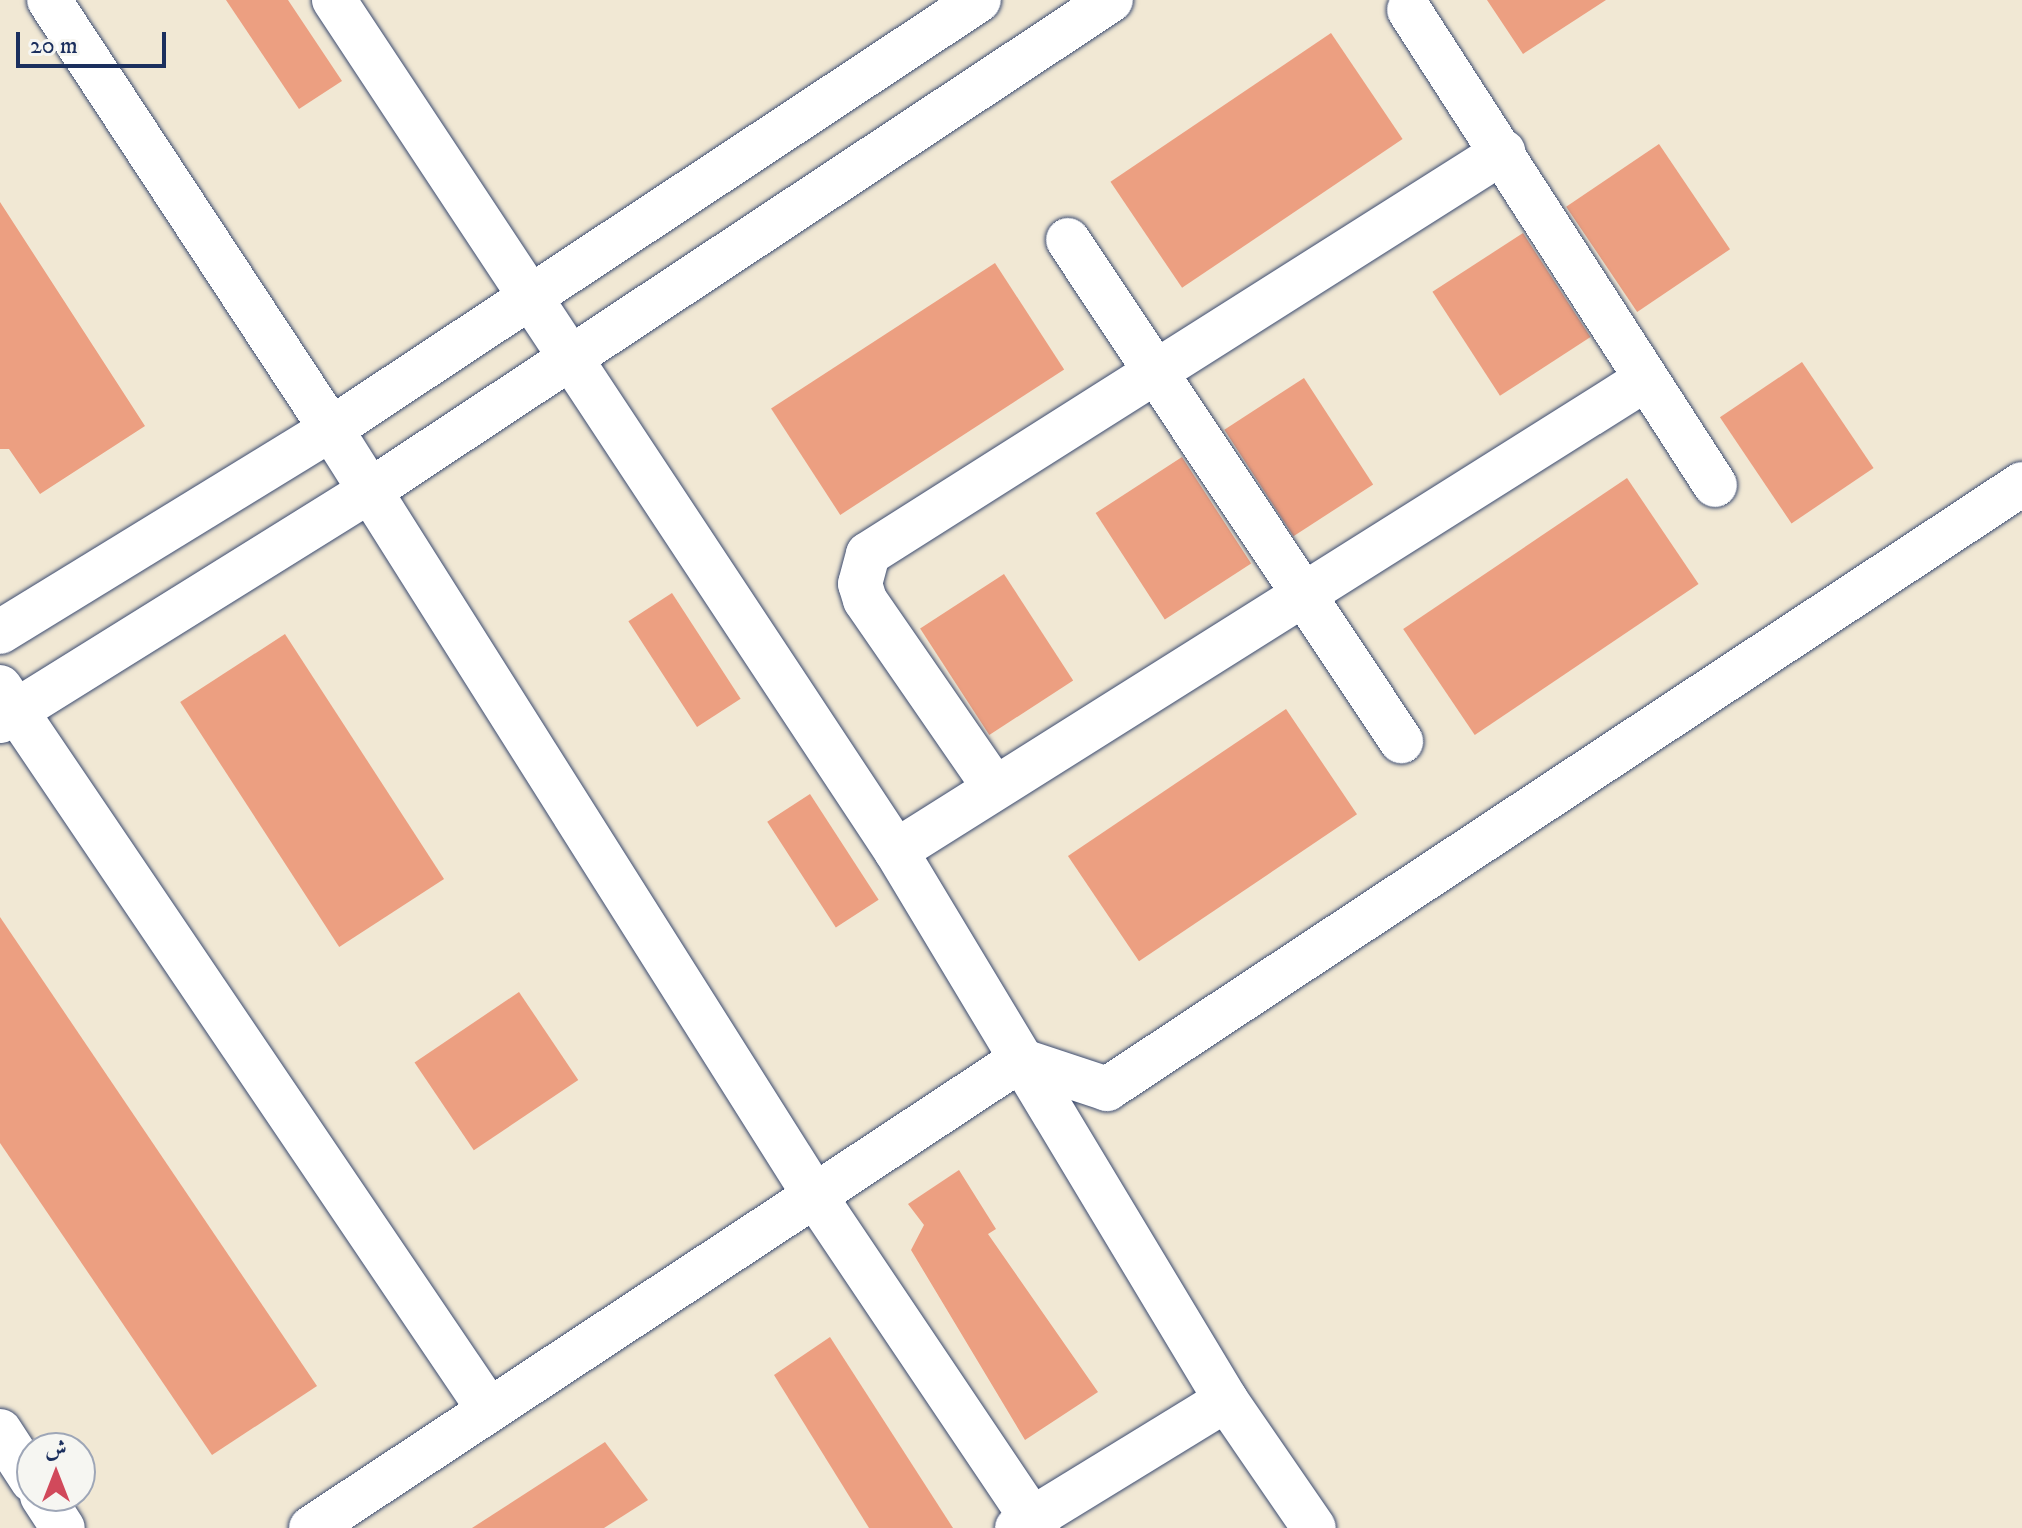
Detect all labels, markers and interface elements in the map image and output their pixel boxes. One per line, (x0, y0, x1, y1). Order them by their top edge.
scale bar (20, 16, 170, 66)
text: 20 m (30, 31, 78, 61)
north arrow (16, 1432, 96, 1512)
text: ش (45, 1436, 67, 1463)

